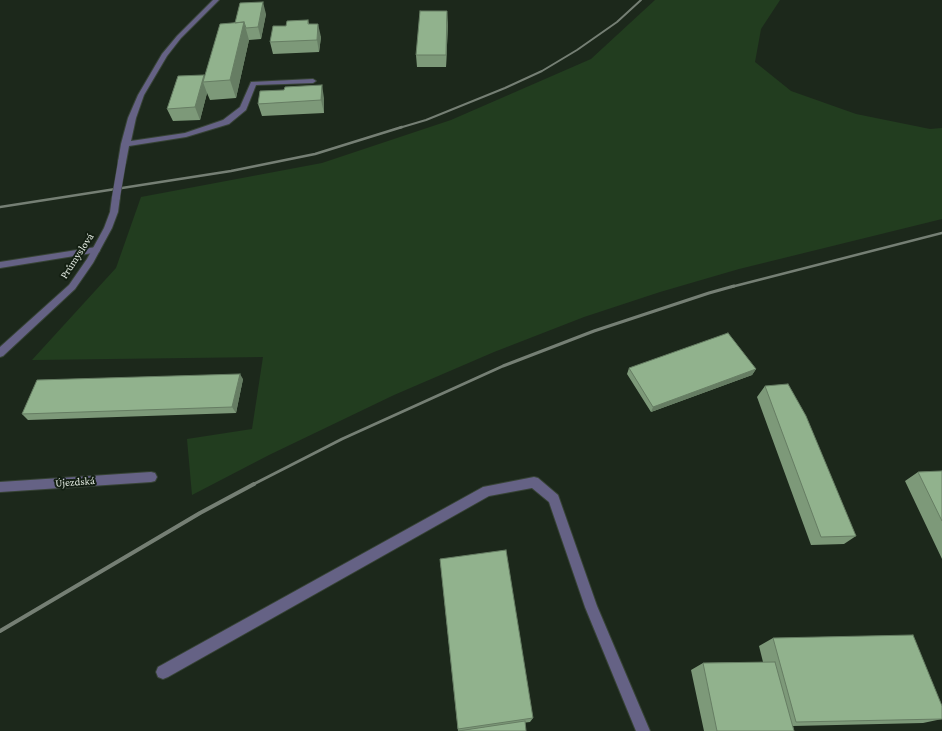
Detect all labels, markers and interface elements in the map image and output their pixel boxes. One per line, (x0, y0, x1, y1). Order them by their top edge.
street label: Průmyslová (57, 231, 97, 281)
street label: Újezdská (55, 474, 95, 490)

